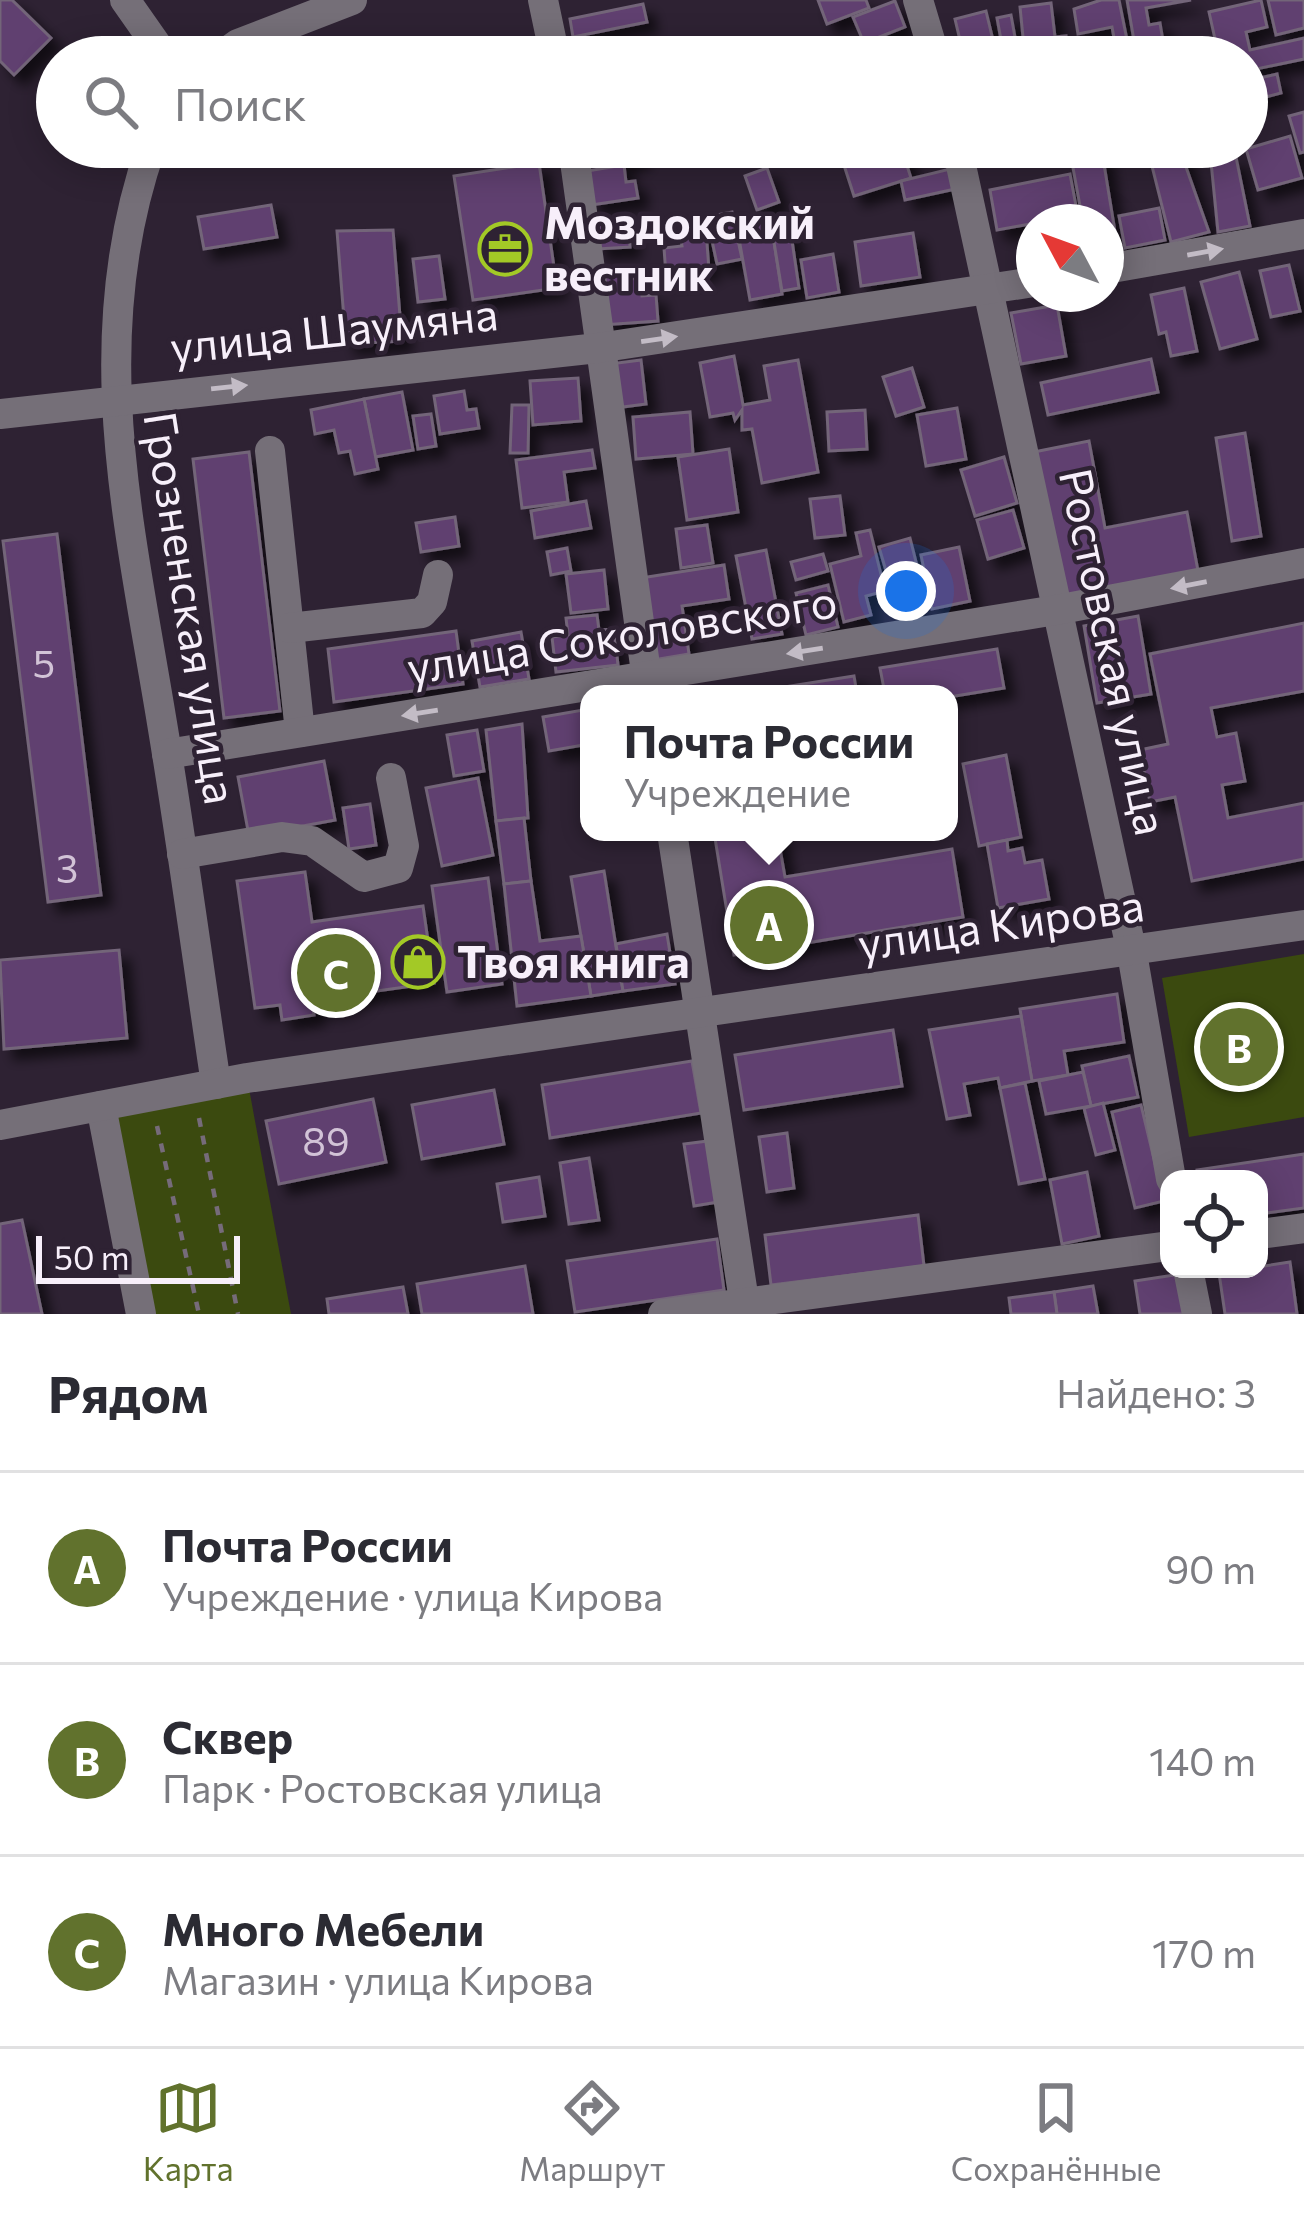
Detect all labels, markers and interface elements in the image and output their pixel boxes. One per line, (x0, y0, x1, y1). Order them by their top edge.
search box (36, 36, 1268, 168)
icon: search (78, 69, 144, 135)
text: Поиск (174, 75, 307, 130)
place label: Моздокский вестник (544, 193, 815, 300)
north arrow (1016, 204, 1124, 312)
office icon: Моздокский вестник (477, 221, 533, 277)
one-way arrow (1187, 242, 1224, 261)
street label: улица Шаумяна (167, 284, 500, 373)
one-way arrow (640, 329, 678, 348)
one-way arrow (211, 377, 248, 396)
street label: Грозненская улица (134, 407, 251, 808)
street label: Ростовская улица (1050, 463, 1181, 840)
your location (876, 561, 936, 621)
street label: улица Соколовского (403, 571, 840, 694)
one-way arrow (1170, 576, 1207, 595)
house number: 5 (33, 638, 55, 686)
one-way arrow (785, 642, 823, 660)
popup (580, 685, 958, 841)
one-way arrow (400, 704, 438, 722)
text: Почта России (624, 712, 914, 767)
text: Учреждение (624, 767, 851, 815)
house number: 3 (56, 843, 78, 891)
street label: улица Кирова (854, 875, 1147, 970)
pin: A (730, 880, 808, 970)
pin: C (297, 928, 375, 1018)
place label: Твоя книга (457, 932, 689, 987)
shop icon: Твоя книга (390, 934, 446, 990)
pin: B (1200, 1002, 1278, 1092)
house number: 89 (302, 1116, 350, 1164)
map controls (1160, 1170, 1268, 1278)
button: locate (1160, 1170, 1268, 1278)
scale bar (36, 1230, 240, 1283)
text: 50 m (54, 1236, 130, 1277)
text: Рядом (48, 1361, 209, 1424)
text: Найдено: 3 (1056, 1368, 1256, 1416)
text: Почта России (162, 1516, 453, 1571)
text: A (73, 1544, 101, 1592)
text: 90 m (1165, 1544, 1256, 1592)
text: Учреждение · улица Кирова (162, 1571, 663, 1619)
text: Сквер (162, 1708, 293, 1763)
text: B (74, 1736, 100, 1784)
text: 140 m (1149, 1736, 1256, 1784)
text: Парк · Ростовская улица (162, 1763, 603, 1811)
text: Много Мебели (162, 1900, 484, 1955)
text: C (74, 1928, 100, 1976)
text: 170 m (1152, 1928, 1256, 1976)
text: Магазин · улица Кирова (162, 1955, 594, 2003)
tab: Карта (143, 2075, 234, 2188)
tab: Маршрут (519, 2075, 665, 2188)
tab: Сохранённые (951, 2075, 1161, 2188)

